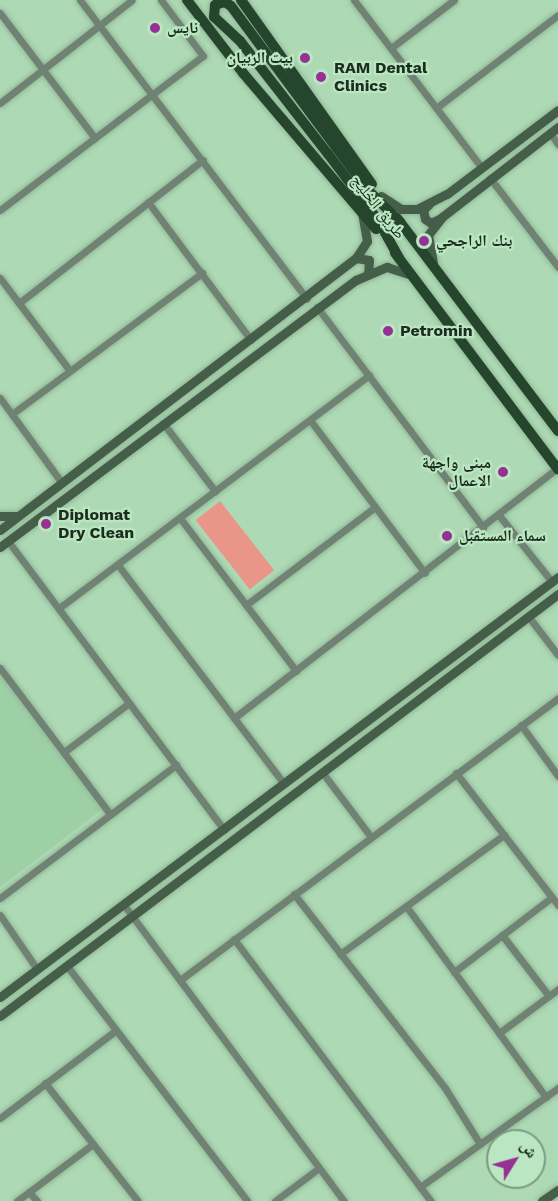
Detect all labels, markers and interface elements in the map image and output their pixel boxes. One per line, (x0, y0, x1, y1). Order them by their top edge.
place label: نايس (167, 18, 198, 38)
marker: نايس (148, 21, 162, 35)
place label: بيت الربيان (226, 48, 293, 68)
marker: بيت الربيان (298, 51, 312, 65)
place label: RAM Dental Clinics (334, 58, 427, 96)
marker: RAM Dental Clinics (312, 68, 330, 86)
street label: طريق الخليج (347, 171, 409, 243)
place label: بنك الراجحي (436, 231, 512, 251)
marker: بنك الراجحي (417, 234, 431, 248)
place label: Petromin (400, 321, 473, 341)
marker: Petromin (381, 324, 395, 338)
place label: مبنى واجهة الاعمال (422, 453, 491, 491)
marker: مبنى واجهة الاعمال (496, 465, 510, 479)
place label: Diplomat Dry Clean (58, 505, 134, 543)
marker: Diplomat Dry Clean (39, 517, 53, 531)
place label: سماء المستقبل (459, 526, 546, 546)
marker: سماء المستقبل (440, 529, 454, 543)
north arrow (486, 1129, 546, 1189)
text: ش (516, 1137, 542, 1162)

